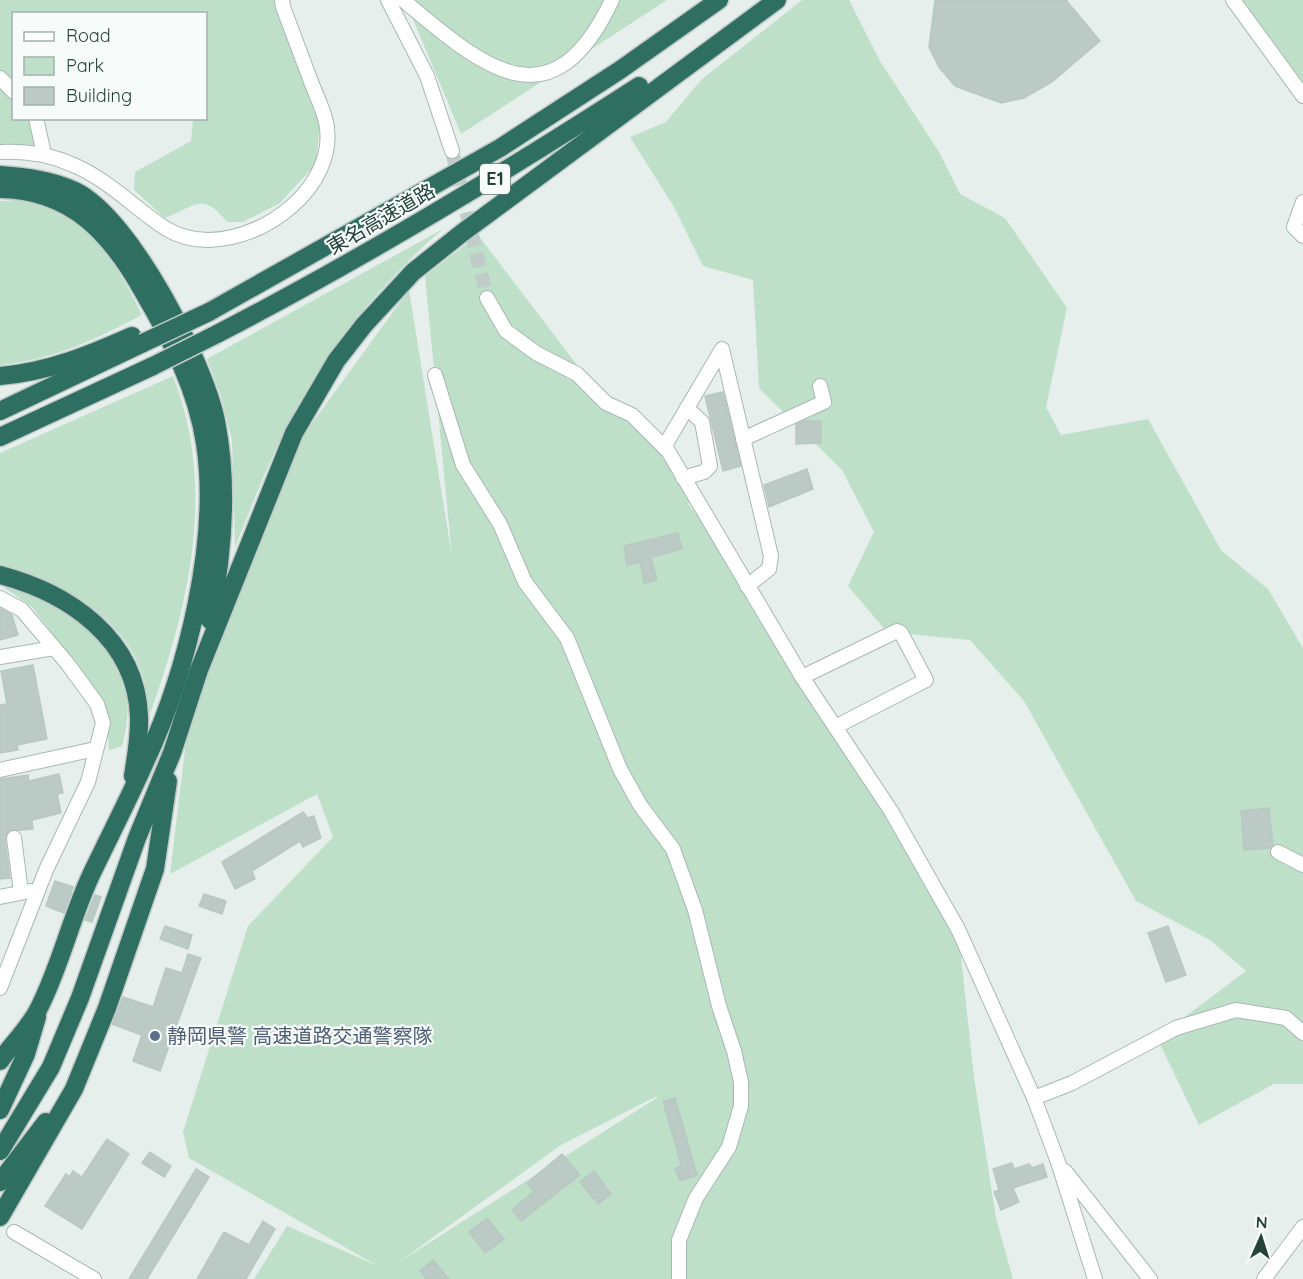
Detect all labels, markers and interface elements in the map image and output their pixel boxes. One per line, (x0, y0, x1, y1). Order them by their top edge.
legend (12, 12, 207, 120)
text: Road (66, 24, 111, 47)
text: Park (66, 54, 104, 77)
text: Building (66, 84, 132, 107)
road number: E1 (480, 164, 510, 194)
street label: 東名高速道路 (323, 178, 439, 259)
place label: 静岡県警 高速道路交通警察隊 (167, 1023, 432, 1048)
marker: 静岡県警 高速道路交通警察隊 (148, 1029, 162, 1043)
north arrow (1231, 1207, 1291, 1267)
text: N (1255, 1212, 1268, 1232)

